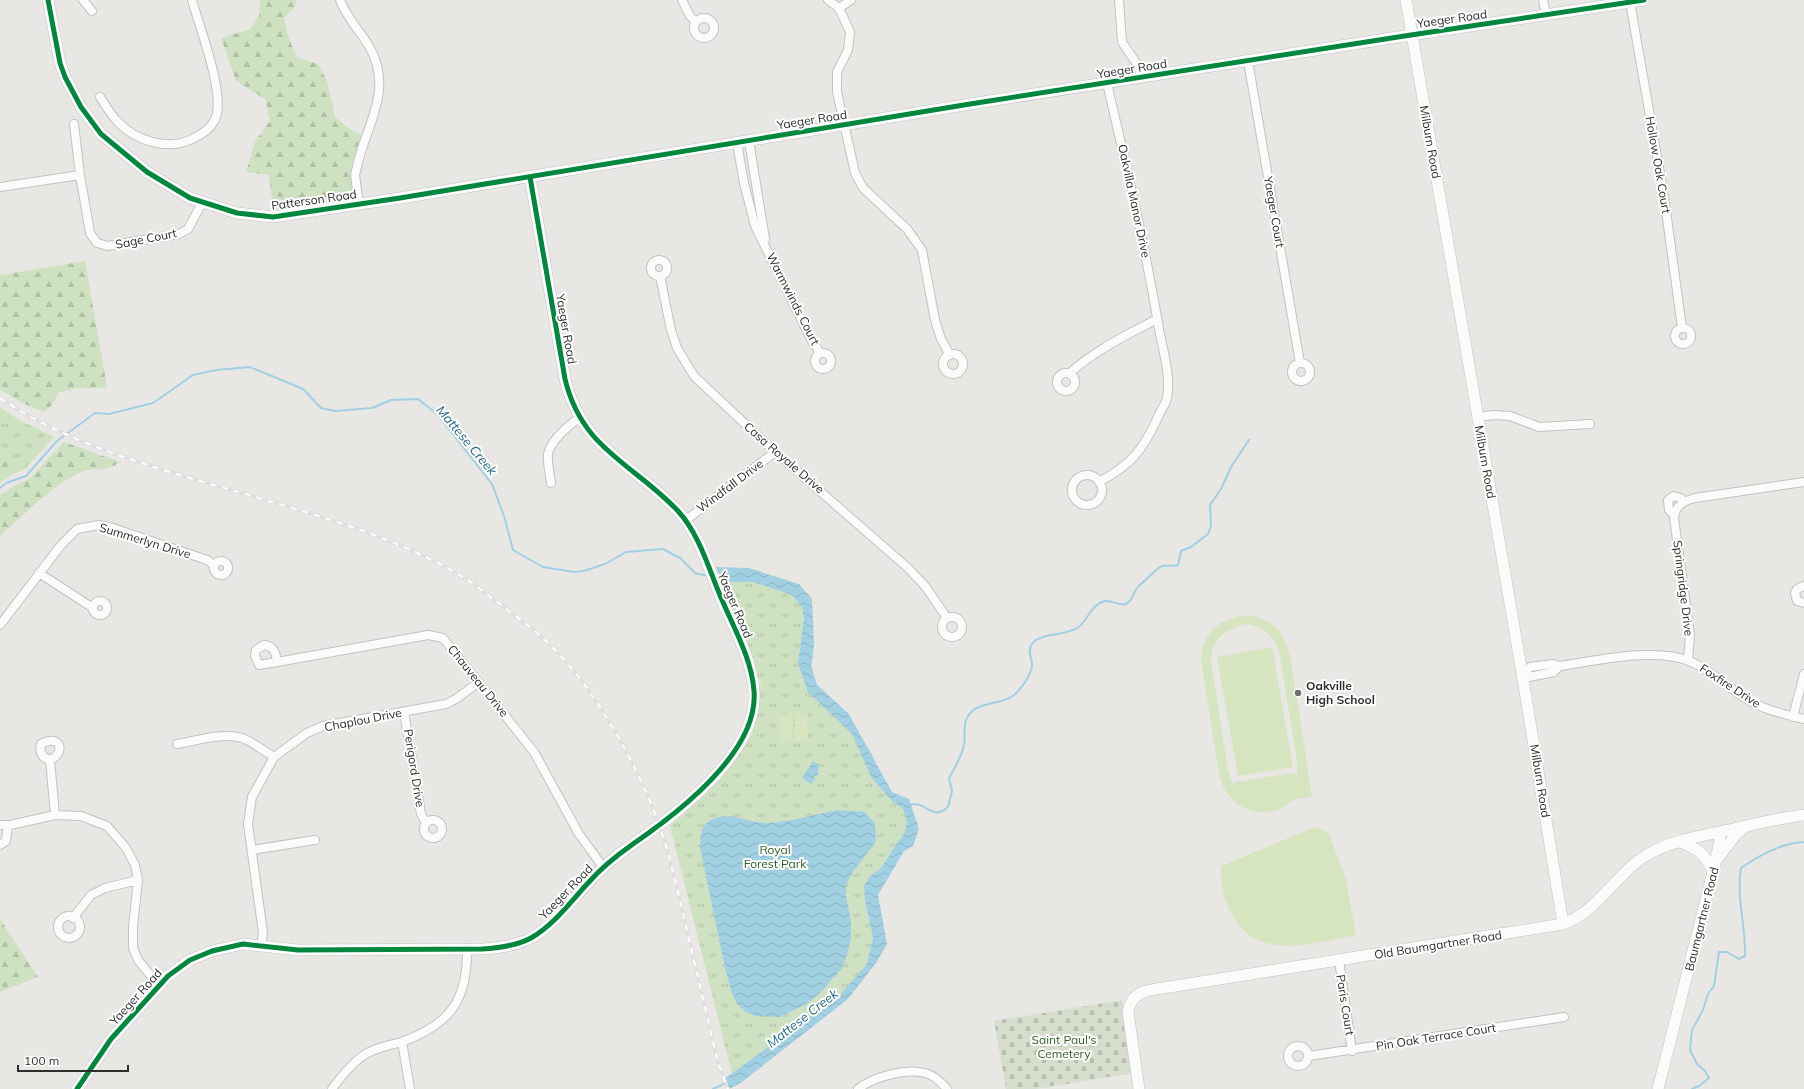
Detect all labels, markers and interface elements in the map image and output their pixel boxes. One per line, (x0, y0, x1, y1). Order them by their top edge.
street label: Yaeger Road (1415, 6, 1488, 31)
street label: Yaeger Road (1095, 56, 1168, 82)
street label: Milburn Road (1417, 104, 1444, 180)
street label: Yaeger Road (775, 107, 848, 133)
street label: Hollow Oak Court (1643, 115, 1674, 215)
street label: Oakvilla Manor Drive (1115, 143, 1154, 259)
street label: Yaeger Court (1261, 174, 1288, 249)
street label: Patterson Road (270, 186, 358, 213)
street label: Sage Court (114, 225, 178, 252)
street label: Warmwinds Court (764, 250, 823, 348)
street label: Yaeger Road (553, 292, 580, 365)
water label: Mattese Creek (433, 402, 501, 478)
street label: Casa Royale Drive (741, 419, 828, 497)
street label: Milburn Road (1472, 424, 1499, 500)
street label: Windfall Drive (693, 456, 766, 516)
street label: Summerlyn Drive (98, 519, 193, 562)
street label: Springridge Drive (1670, 539, 1697, 637)
street label: Yaeger Road (714, 568, 756, 640)
street label: Chauveau Drive (445, 642, 512, 720)
street label: Foxfire Drive (1697, 660, 1763, 711)
place label: Oakville High School (1306, 678, 1375, 707)
marker: Oakville High School (1293, 688, 1303, 698)
street label: Chaplou Drive (323, 705, 403, 734)
street label: Perigord Drive (401, 728, 428, 808)
street label: Milburn Road (1527, 743, 1554, 819)
park label: Royal Forest Park (744, 842, 807, 871)
street label: Yaeger Road (535, 861, 596, 923)
street label: Baumgartner Road (1681, 865, 1722, 972)
street label: Old Baumgartner Road (1373, 927, 1503, 962)
street label: Yaeger Road (106, 965, 165, 1029)
street label: Paris Court (1333, 973, 1358, 1036)
water label: Mattese Creek (763, 985, 841, 1051)
street label: Pin Oak Terrace Court (1375, 1020, 1497, 1053)
park label: Saint Paul's Cemetery (1031, 1032, 1097, 1061)
scale bar (18, 1047, 128, 1073)
text: 100 m (24, 1053, 59, 1068)

